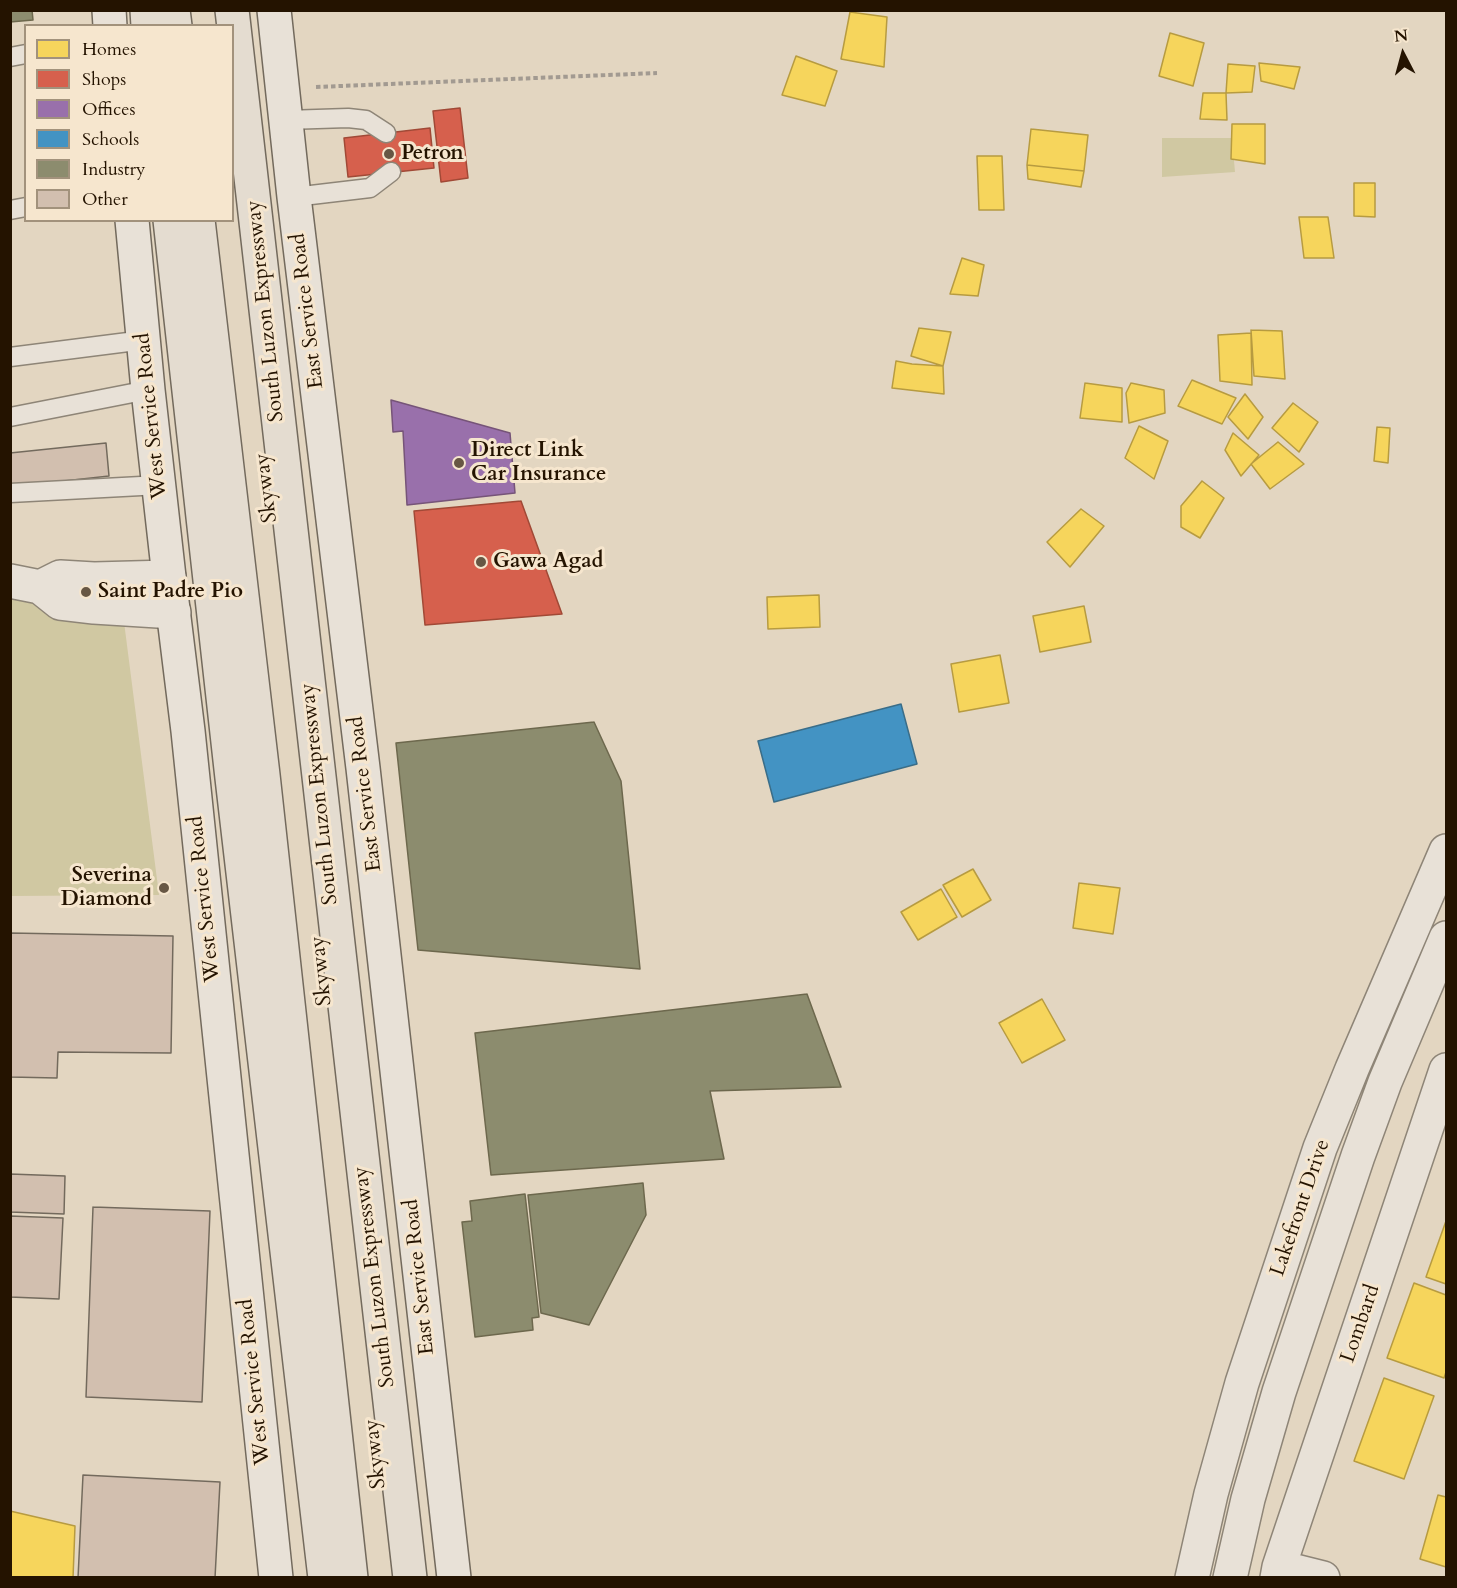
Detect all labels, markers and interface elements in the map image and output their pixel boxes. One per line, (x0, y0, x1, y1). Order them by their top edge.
legend (24, 24, 234, 222)
north arrow (1373, 24, 1433, 84)
text: N (1393, 24, 1409, 48)
text: Homes (82, 37, 136, 62)
text: Shops (82, 67, 126, 92)
text: Offices (82, 97, 136, 122)
text: Schools (82, 127, 139, 152)
place label: Petron (401, 141, 464, 167)
marker: Petron (382, 147, 396, 161)
text: Industry (82, 157, 146, 182)
text: Other (82, 187, 128, 212)
street label: South Luzon Expressway (242, 199, 290, 423)
street label: East Service Road (286, 232, 330, 390)
street label: West Service Road (131, 332, 173, 500)
place label: Direct Link Car Insurance (471, 438, 606, 488)
street label: Skyway (250, 452, 284, 524)
marker: Direct Link Car Insurance (452, 456, 466, 470)
place label: Gawa Agad (493, 549, 604, 575)
marker: Gawa Agad (474, 555, 488, 569)
place label: Saint Padre Pio (98, 579, 243, 605)
marker: Saint Padre Pio (79, 585, 93, 599)
street label: South Luzon Expressway (296, 682, 344, 906)
street label: East Service Road (344, 715, 388, 873)
street label: West Service Road (184, 815, 226, 983)
place label: Severina Diamond (61, 863, 152, 913)
marker: Severina Diamond (157, 881, 171, 895)
street label: Skyway (306, 935, 338, 1007)
street label: Lakefront Drive (1266, 1136, 1336, 1280)
street label: South Luzon Expressway (349, 1165, 401, 1389)
street label: East Service Road (399, 1198, 441, 1356)
street label: Lombard (1336, 1282, 1386, 1366)
street label: West Service Road (234, 1298, 276, 1466)
street label: Skyway (360, 1418, 392, 1490)

